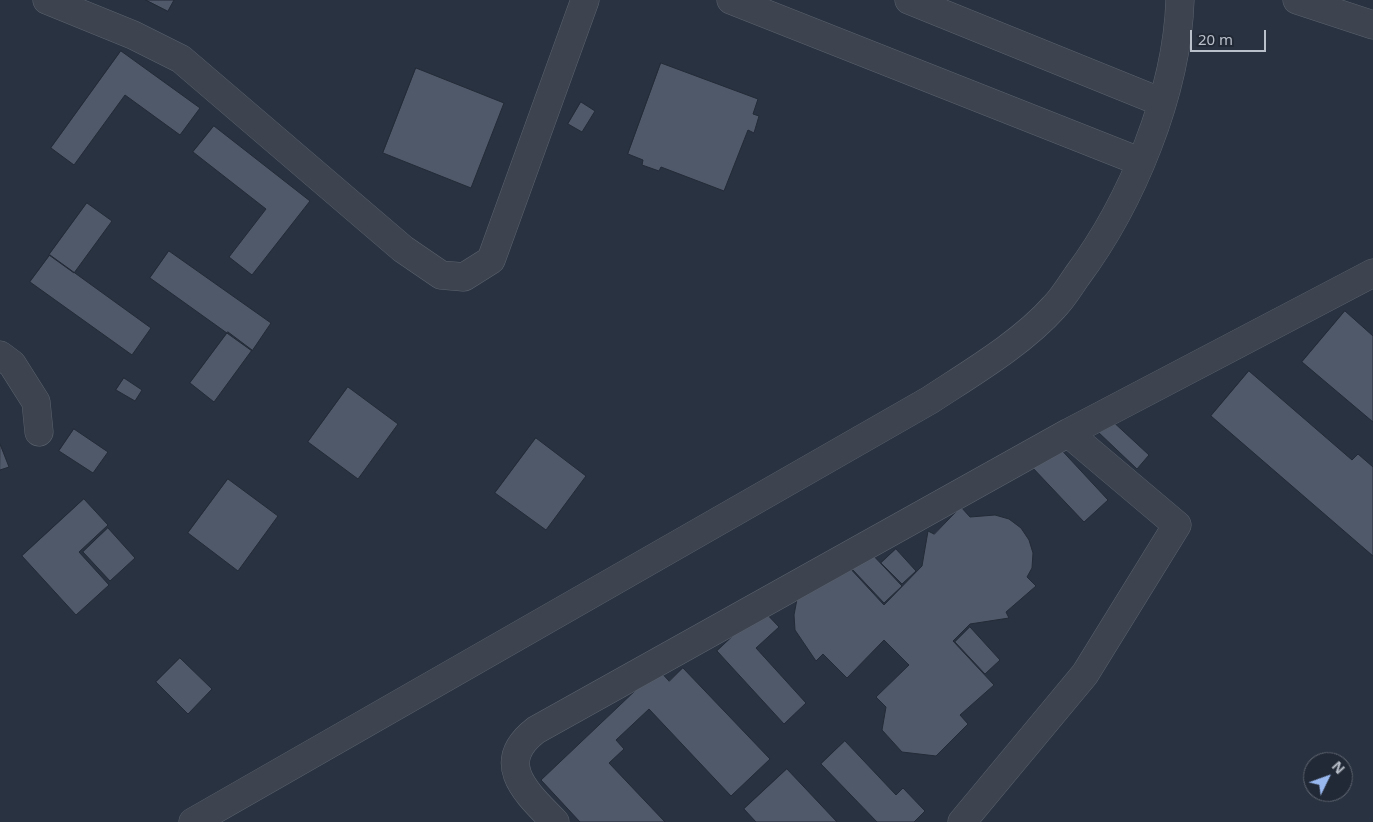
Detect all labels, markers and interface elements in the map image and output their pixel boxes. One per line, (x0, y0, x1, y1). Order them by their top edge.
scale bar (1193, 20, 1269, 52)
text: 20 m (1198, 29, 1233, 49)
north arrow (1303, 752, 1353, 802)
text: N (1328, 757, 1350, 778)

